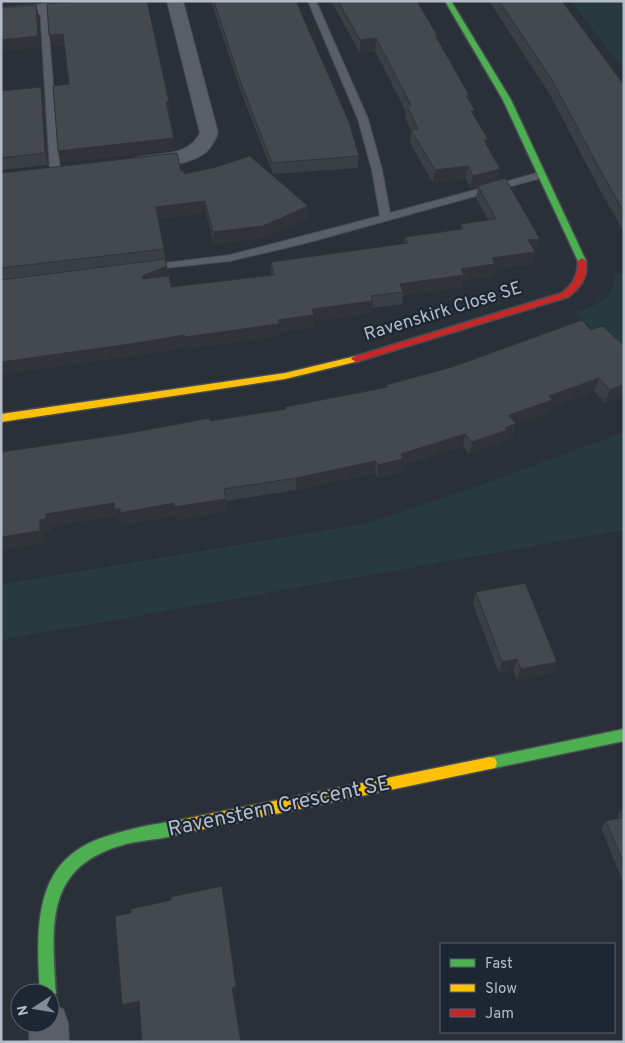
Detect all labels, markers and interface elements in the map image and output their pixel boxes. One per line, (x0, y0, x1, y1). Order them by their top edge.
street label: Ravenskirk Close SE (361, 277, 525, 347)
street label: Ravenstern Crescent SE (166, 770, 392, 844)
legend (440, 943, 615, 1033)
text: Fast (485, 955, 513, 974)
text: Slow (485, 980, 517, 999)
north arrow (10, 983, 60, 1033)
text: N (14, 1004, 33, 1017)
text: Jam (485, 1005, 514, 1024)

